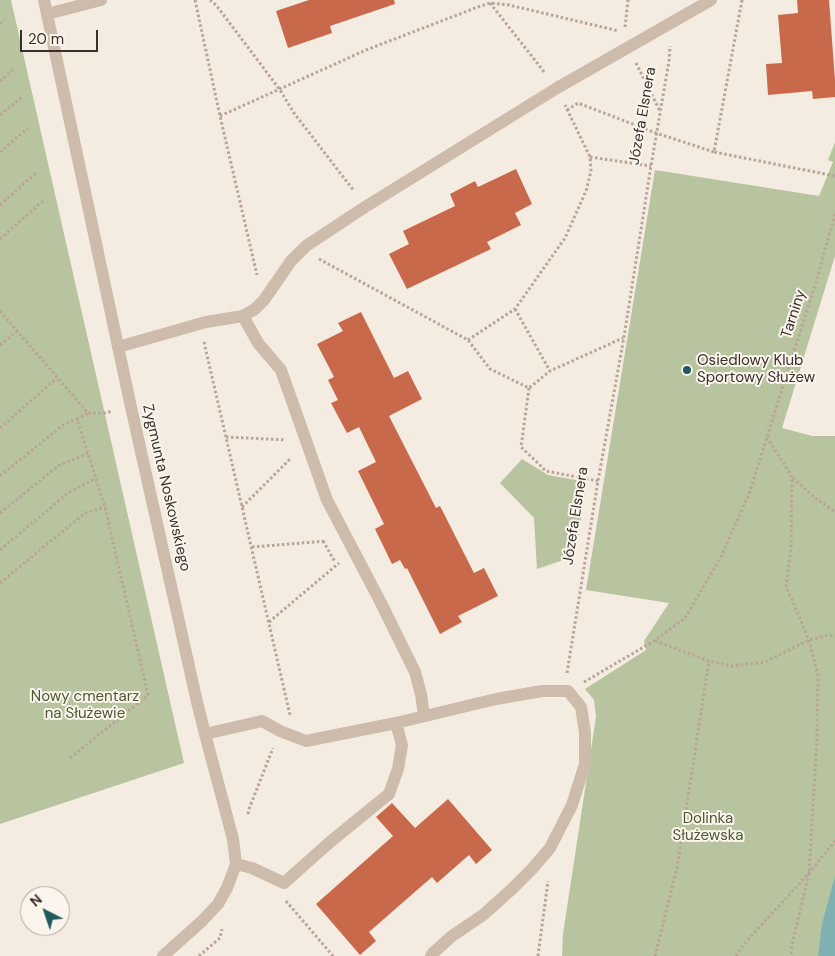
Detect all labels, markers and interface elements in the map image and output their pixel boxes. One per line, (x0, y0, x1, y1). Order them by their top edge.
scale bar (22, 20, 100, 52)
text: 20 m (28, 29, 64, 49)
street label: Józefa Elsnera (626, 66, 660, 166)
street label: Tarniny (778, 287, 810, 341)
place label: Osiedlowy Klub Sportowy Służew (697, 352, 815, 387)
marker: Osiedlowy Klub Sportowy Służew (681, 364, 693, 376)
street label: Zygmunta Noskowskiego (138, 403, 194, 573)
street label: Józefa Elsnera (559, 466, 593, 566)
park label: Nowy cmentarz na Służewie (31, 688, 139, 723)
park label: Dolinka Służewska (673, 810, 743, 845)
north arrow (20, 886, 70, 936)
text: N (26, 890, 46, 911)

